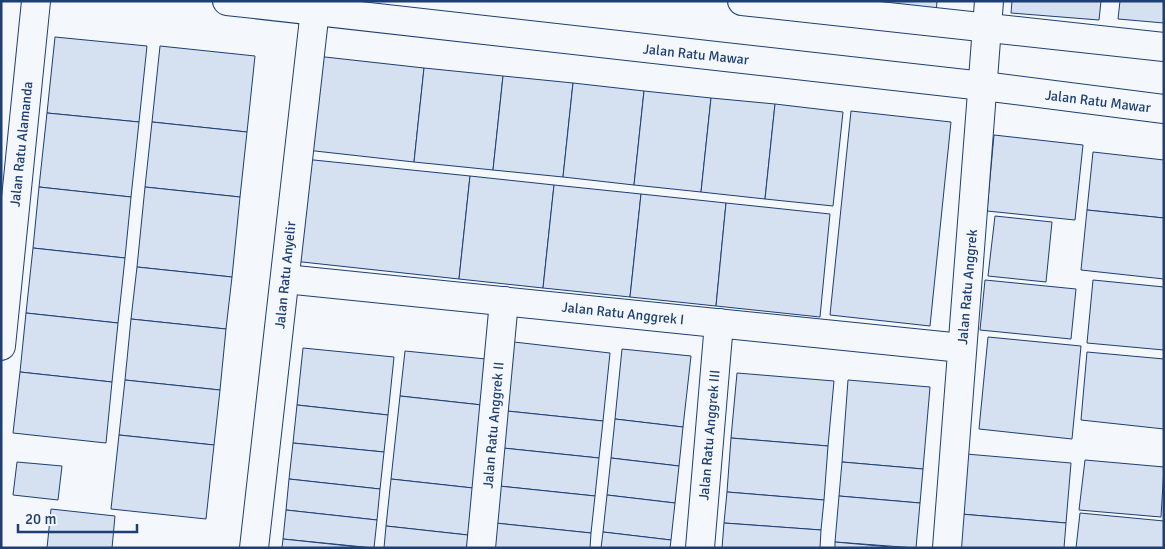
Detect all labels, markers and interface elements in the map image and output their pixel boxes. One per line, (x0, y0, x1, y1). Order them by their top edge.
street label: Jalan Ratu Mawar (642, 40, 751, 69)
street label: Jalan Ratu Alamanda (6, 81, 37, 208)
street label: Jalan Ratu Mawar (1044, 87, 1153, 117)
street label: Jalan Ratu Anyelir (271, 220, 300, 330)
street label: Jalan Ratu Anggrek (954, 229, 981, 345)
street label: Jalan Ratu Anggrek I (561, 299, 685, 328)
street label: Jalan Ratu Anggrek II (479, 361, 508, 489)
street label: Jalan Ratu Anggrek III (695, 369, 724, 501)
scale bar (18, 502, 136, 534)
text: 20 m (25, 510, 56, 528)

